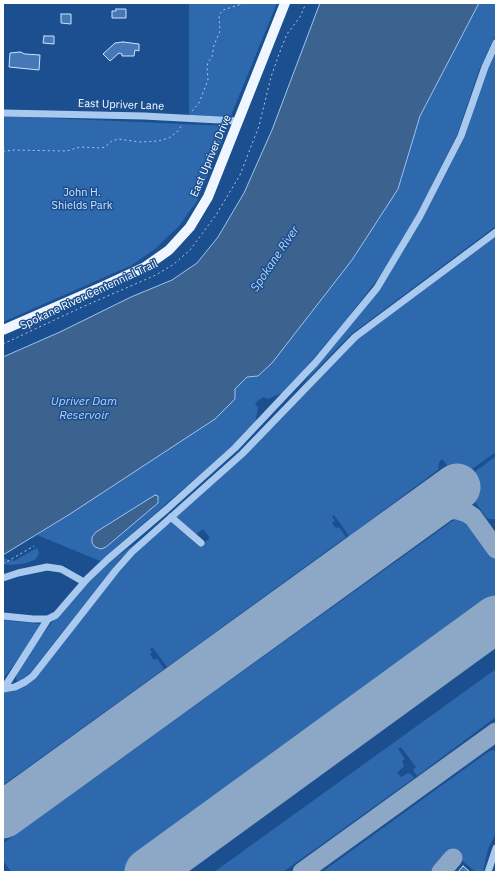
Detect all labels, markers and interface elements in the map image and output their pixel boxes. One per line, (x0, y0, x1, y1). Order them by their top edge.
street label: East Upriver Lane (78, 97, 164, 113)
street label: East Upriver Drive (188, 113, 234, 199)
park label: John H. Shields Park (51, 186, 113, 212)
water label: Spokane River (248, 223, 302, 295)
street label: Spokane River Centennial Trail (18, 257, 160, 333)
water label: Upriver Dam Reservoir (51, 395, 117, 423)

